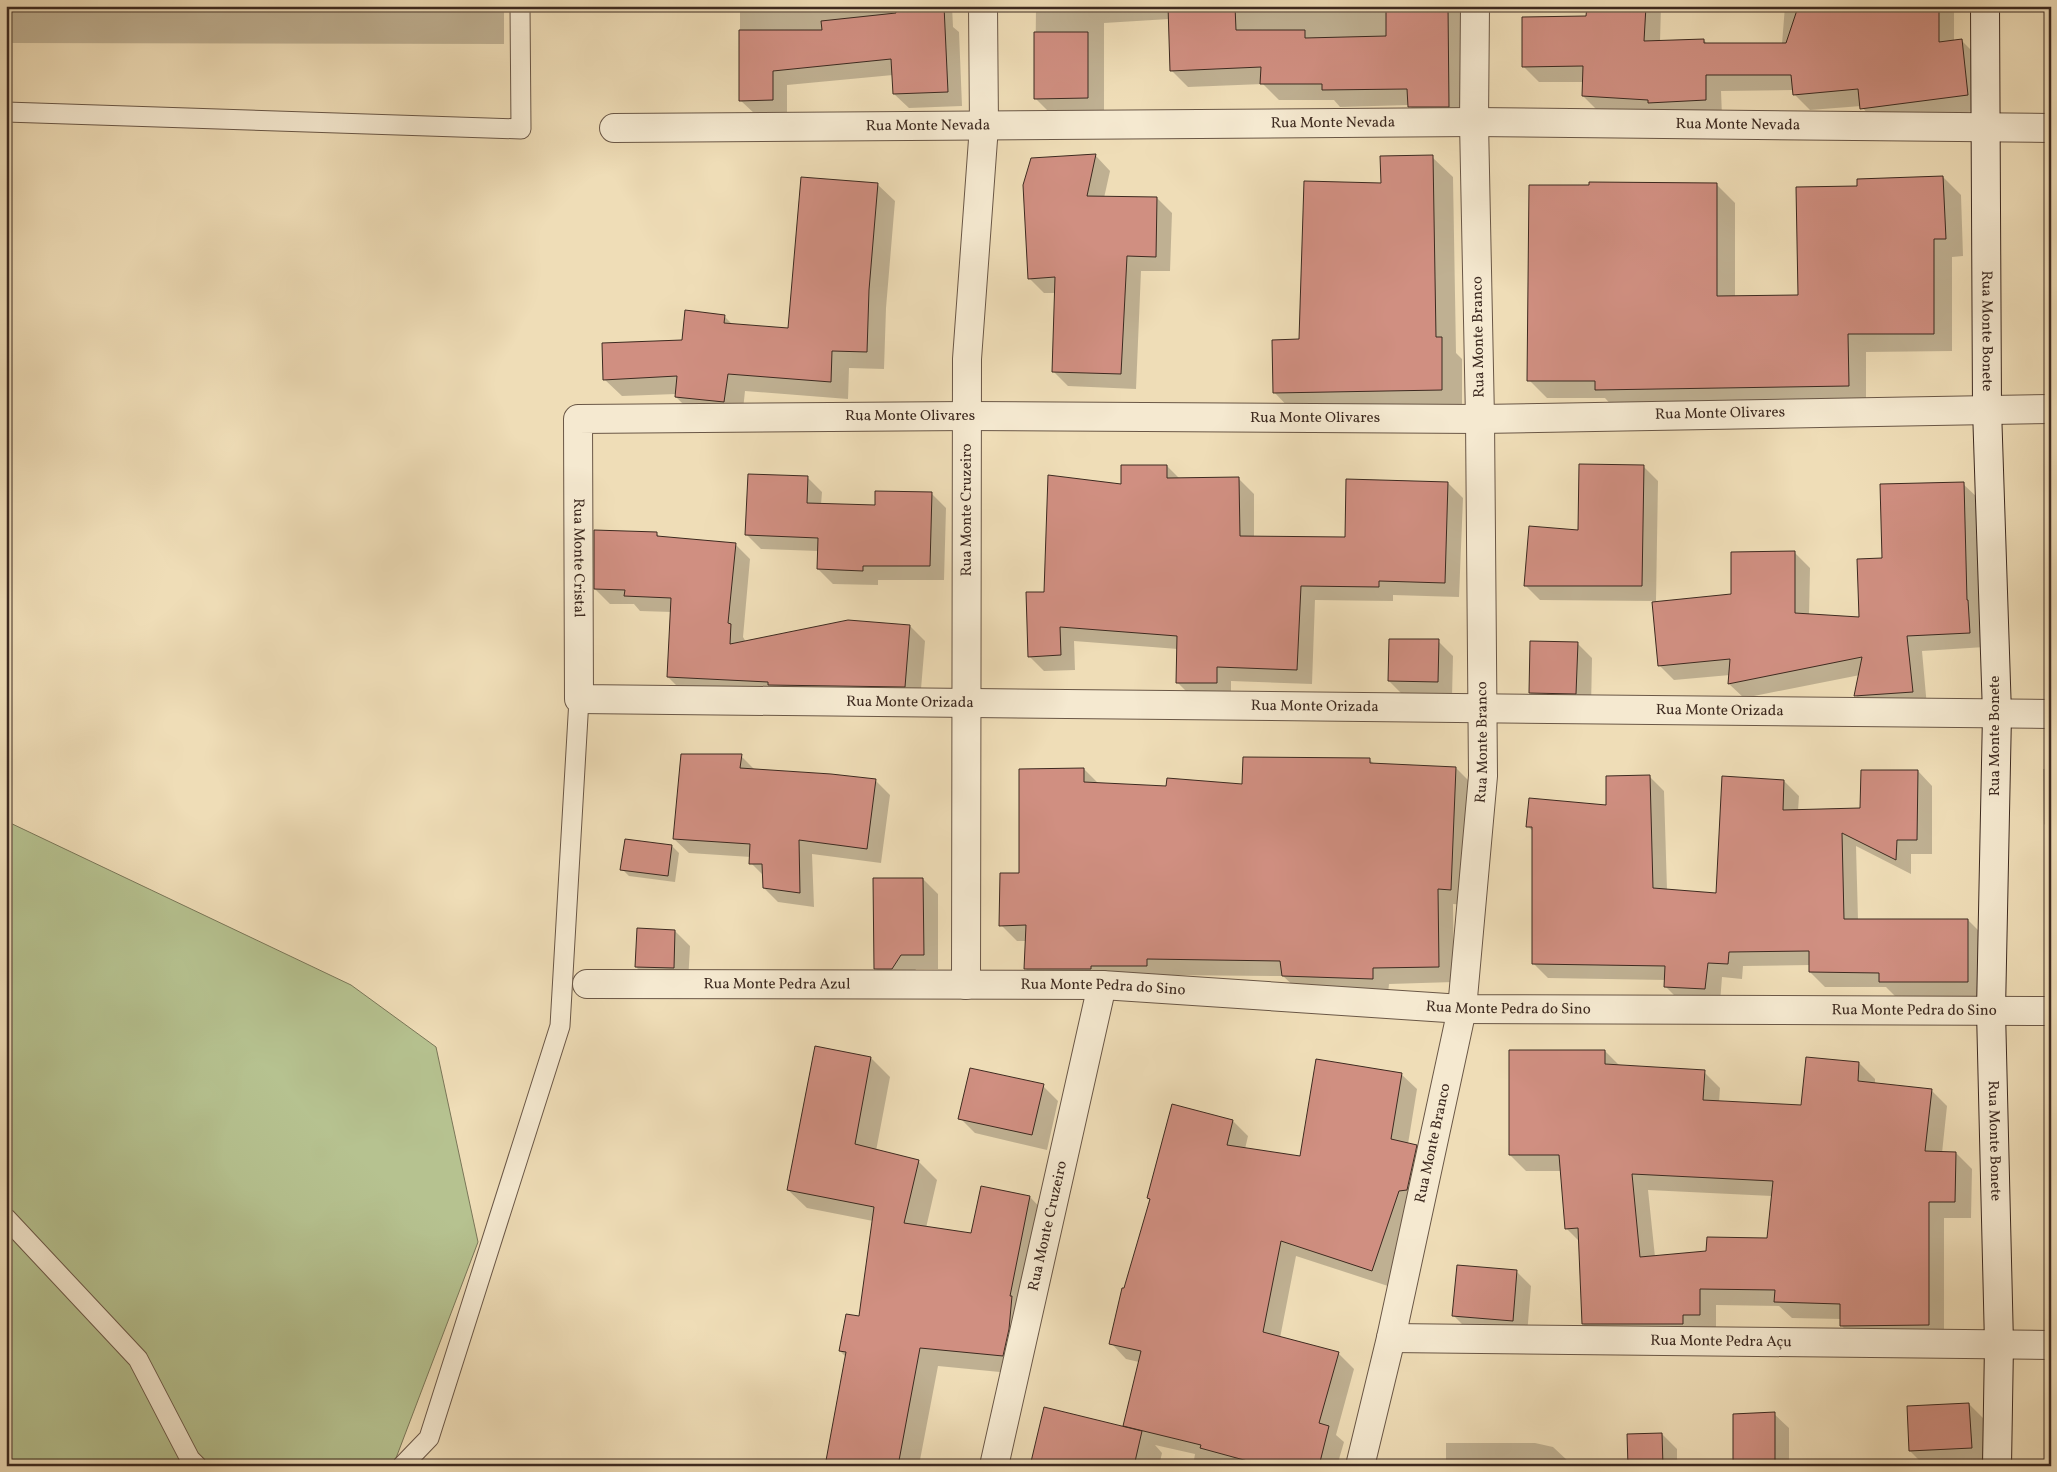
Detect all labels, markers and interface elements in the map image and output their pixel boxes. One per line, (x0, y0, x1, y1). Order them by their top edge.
street label: Rua Monte Nevada (1271, 112, 1395, 134)
street label: Rua Monte Nevada (1676, 114, 1800, 136)
street label: Rua Monte Nevada (866, 115, 990, 137)
street label: Rua Monte Bonete (1976, 271, 1997, 391)
street label: Rua Monte Branco (1467, 276, 1491, 398)
street label: Rua Monte Olivares (1655, 402, 1785, 426)
street label: Rua Monte Olivares (845, 406, 975, 427)
street label: Rua Monte Olivares (1250, 408, 1380, 429)
street label: Rua Monte Cruzeiro (956, 443, 977, 577)
street label: Rua Monte Cristal (568, 498, 589, 618)
street label: Rua Monte Bonete (1985, 676, 2006, 796)
street label: Rua Monte Branco (1470, 681, 1494, 804)
street label: Rua Monte Orizada (846, 691, 974, 714)
street label: Rua Monte Orizada (1251, 695, 1379, 718)
street label: Rua Monte Orizada (1656, 699, 1784, 722)
street label: Rua Monte Pedra Azul (703, 974, 851, 995)
street label: Rua Monte Pedra do Sino (1020, 974, 1186, 1001)
street label: Rua Monte Pedra do Sino (1425, 996, 1591, 1020)
street label: Rua Monte Pedra do Sino (1832, 1000, 1997, 1021)
street label: Rua Monte Bonete (1982, 1080, 2006, 1201)
street label: Rua Monte Branco (1410, 1081, 1456, 1205)
street label: Rua Monte Cruzeiro (1023, 1159, 1073, 1293)
street label: Rua Monte Pedra Açu (1650, 1330, 1792, 1353)

